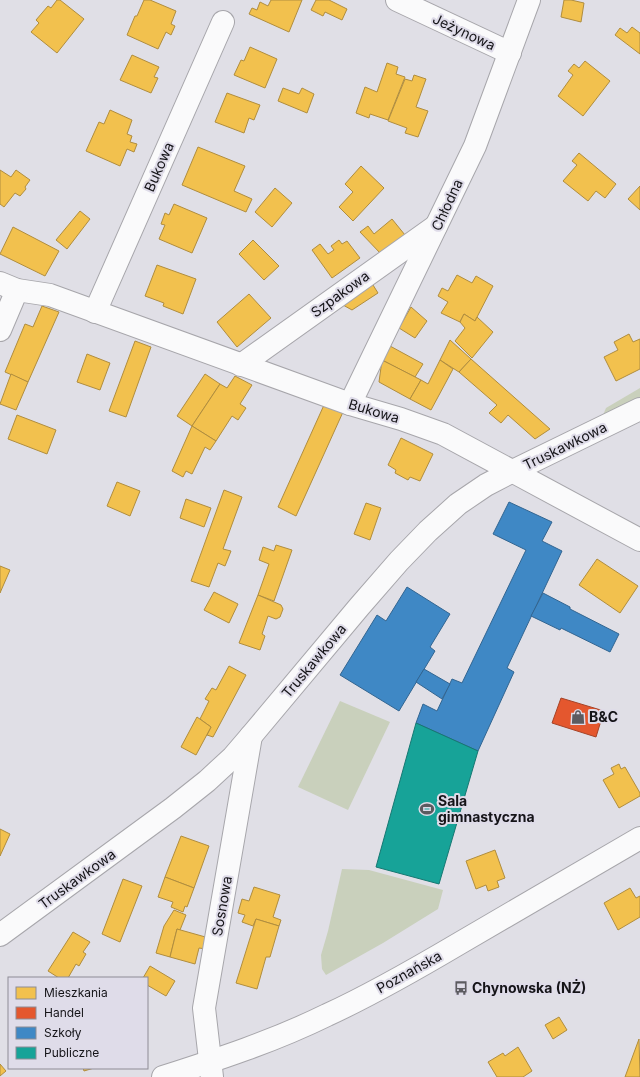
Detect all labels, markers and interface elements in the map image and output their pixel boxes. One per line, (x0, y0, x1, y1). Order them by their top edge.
street label: Jeżynowa (430, 10, 498, 53)
street label: Bukowa (140, 139, 177, 194)
street label: Chłodna (427, 176, 466, 233)
street label: Szpakowa (307, 267, 372, 320)
street label: Bukowa (347, 395, 402, 426)
street label: Truskawkowa (520, 418, 609, 473)
street label: Truskawkowa (278, 620, 349, 701)
place label: B&C (589, 708, 618, 725)
shop icon: B&C (570, 709, 586, 725)
place label: Sala gimnastyczna (438, 792, 535, 825)
sports icon: Sala gimnastyczna (419, 801, 435, 817)
street label: Truskawkowa (35, 845, 119, 912)
street label: Sosnowa (208, 875, 235, 937)
street label: Poznańska (373, 947, 444, 996)
legend (8, 977, 148, 1069)
place label: Chynowska (NŻ) (472, 978, 586, 996)
bus stop icon: Chynowska (NŻ) (453, 980, 469, 996)
text: Mieszkania (44, 985, 108, 1000)
text: Handel (44, 1005, 84, 1020)
text: Szkoły (44, 1025, 82, 1040)
text: Publiczne (44, 1045, 99, 1060)

